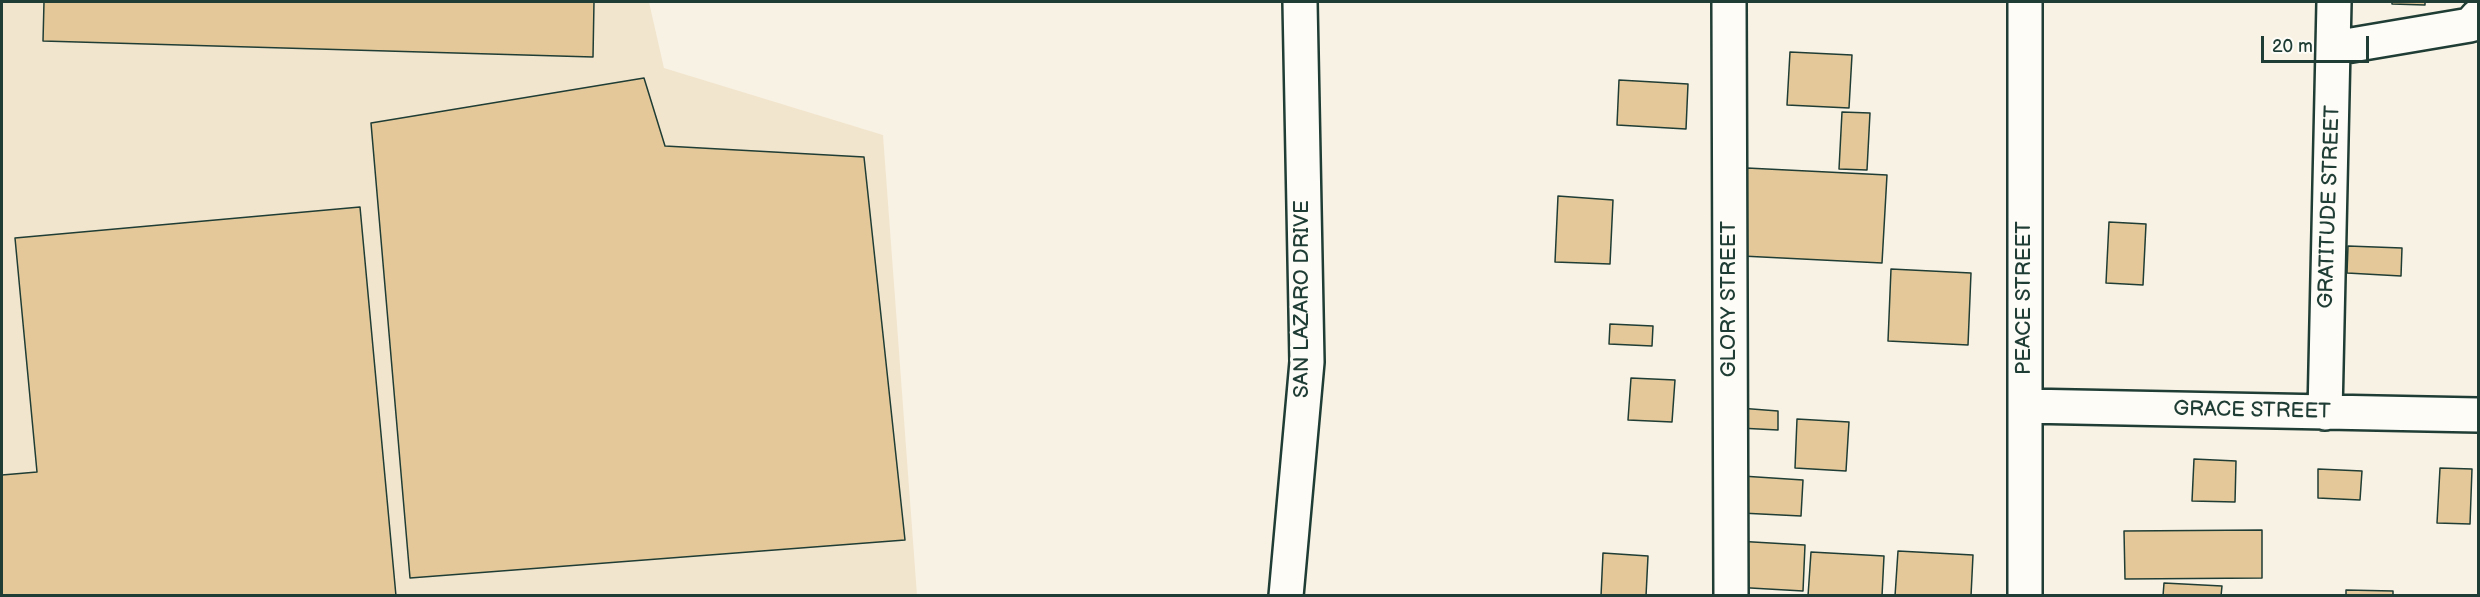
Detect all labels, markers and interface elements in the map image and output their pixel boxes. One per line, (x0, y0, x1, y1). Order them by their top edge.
scale bar (2264, 24, 2372, 62)
text: 20 m (2272, 36, 2313, 57)
street label: GRATITUDE STREET (2314, 105, 2346, 309)
street label: SAN LAZARO DRIVE (1290, 200, 1316, 398)
street label: GLORY STREET (1717, 221, 1743, 377)
street label: PEACE STREET (2012, 221, 2038, 375)
street label: GRACE STREET (2173, 397, 2331, 425)

